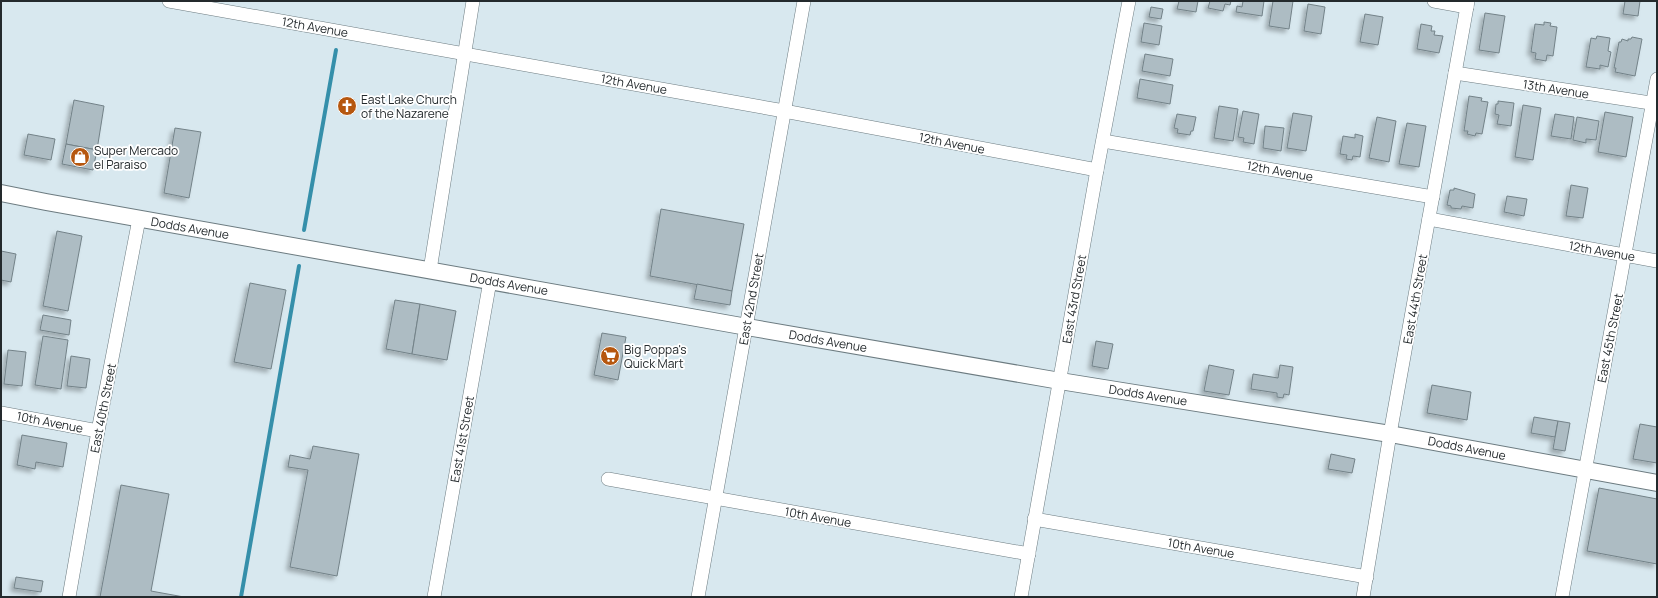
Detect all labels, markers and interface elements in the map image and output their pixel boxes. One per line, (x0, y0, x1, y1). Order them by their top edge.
street label: 12th Avenue (281, 13, 349, 41)
street label: 12th Avenue (600, 70, 668, 98)
street label: 13th Avenue (1522, 75, 1590, 103)
place label: East Lake Church of the Nazarene (361, 91, 457, 122)
church icon: East Lake Church of the Nazarene (336, 95, 358, 117)
street label: 12th Avenue (918, 128, 986, 158)
place label: Super Mercado el Paraiso (94, 142, 178, 173)
shop icon: Super Mercado el Paraiso (69, 146, 91, 168)
street label: 12th Avenue (1246, 157, 1314, 185)
street label: Dodds Avenue (150, 213, 230, 243)
street label: 12th Avenue (1568, 237, 1636, 265)
street label: East 42nd Street (735, 252, 767, 346)
street label: East 43rd Street (1058, 253, 1090, 345)
street label: East 44th Street (1399, 253, 1431, 345)
street label: Dodds Avenue (469, 269, 549, 299)
street label: East 45th Street (1593, 292, 1627, 384)
street label: Dodds Avenue (788, 326, 868, 356)
place label: Big Poppa's Quick Mart (624, 341, 687, 372)
supermarket icon: Big Poppa's Quick Mart (599, 345, 621, 367)
street label: East 40th Street (86, 362, 120, 454)
street label: Dodds Avenue (1108, 380, 1188, 410)
street label: East 41st Street (446, 394, 478, 484)
street label: 10th Avenue (15, 407, 85, 437)
street label: Dodds Avenue (1427, 432, 1507, 464)
street label: 10th Avenue (783, 503, 853, 531)
street label: 10th Avenue (1166, 534, 1236, 562)

